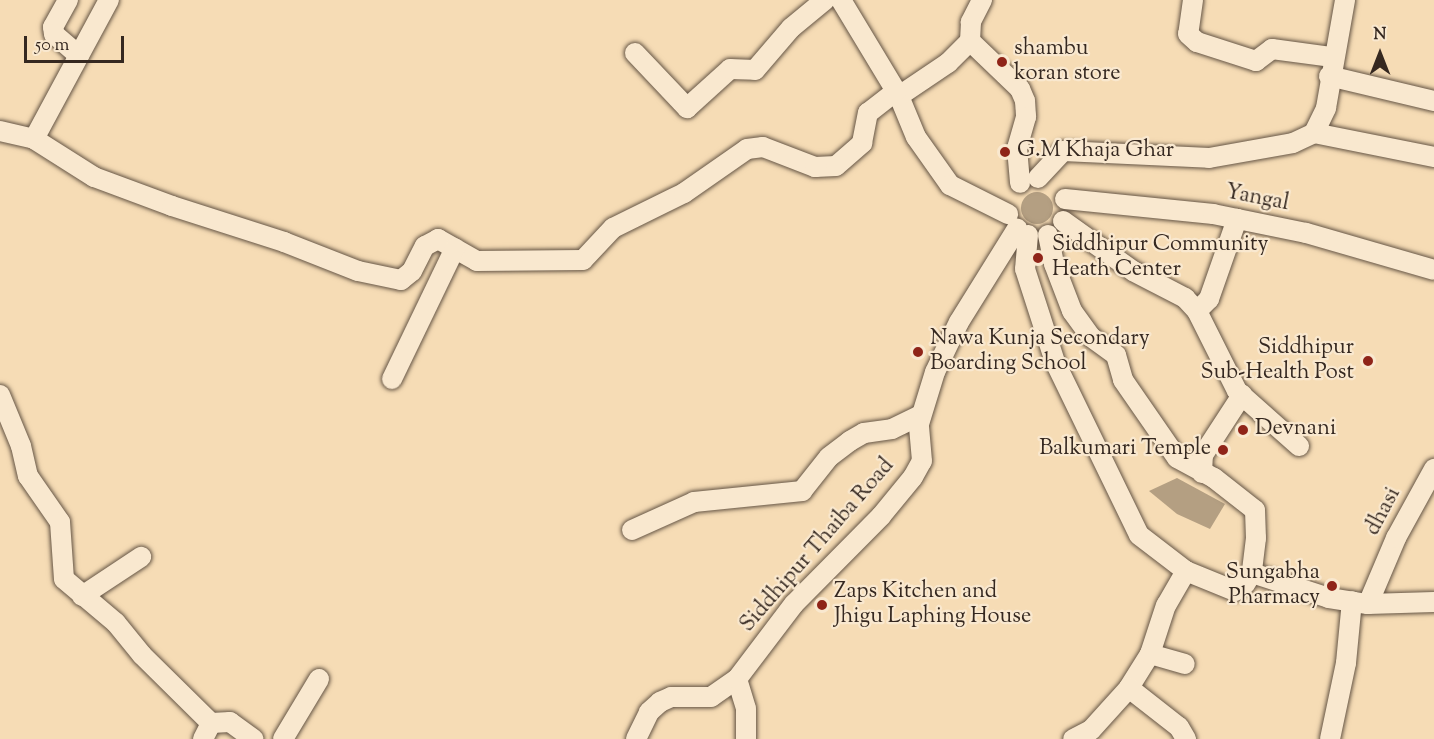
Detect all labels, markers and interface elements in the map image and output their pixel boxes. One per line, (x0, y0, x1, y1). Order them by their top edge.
scale bar (27, 24, 128, 62)
north arrow (1350, 24, 1410, 84)
text: N (1374, 24, 1386, 47)
text: 50 m (35, 33, 69, 59)
place label: shambu koran store (1014, 36, 1120, 88)
marker: shambu koran store (995, 55, 1009, 69)
place label: G.M Khaja Ghar (1017, 139, 1174, 165)
marker: G.M Khaja Ghar (998, 145, 1012, 159)
street label: Yangal (1223, 180, 1291, 218)
place label: Siddhipur Community Heath Center (1052, 232, 1268, 284)
marker: Siddhipur Community Heath Center (1029, 249, 1047, 267)
place label: Nawa Kunja Secondary Boarding School (930, 326, 1150, 378)
place label: Siddhipur Sub-Health Post (1200, 335, 1354, 386)
marker: Nawa Kunja Secondary Boarding School (911, 345, 925, 359)
marker: Siddhipur Sub-Health Post (1359, 352, 1377, 370)
place label: Devnani (1255, 417, 1336, 443)
marker: Devnani (1236, 423, 1250, 437)
place label: Balkumari Temple (1039, 437, 1211, 463)
marker: Balkumari Temple (1216, 443, 1230, 457)
street label: Siddhipur Thaiba Road (735, 454, 901, 638)
street label: dhasi (1361, 484, 1407, 540)
place label: Sungabha Pharmacy (1226, 560, 1320, 612)
place label: Zaps Kitchen and Jhigu Laphing House (834, 579, 1031, 630)
marker: Sungabha Pharmacy (1325, 579, 1339, 593)
marker: Zaps Kitchen and Jhigu Laphing House (815, 598, 829, 612)

